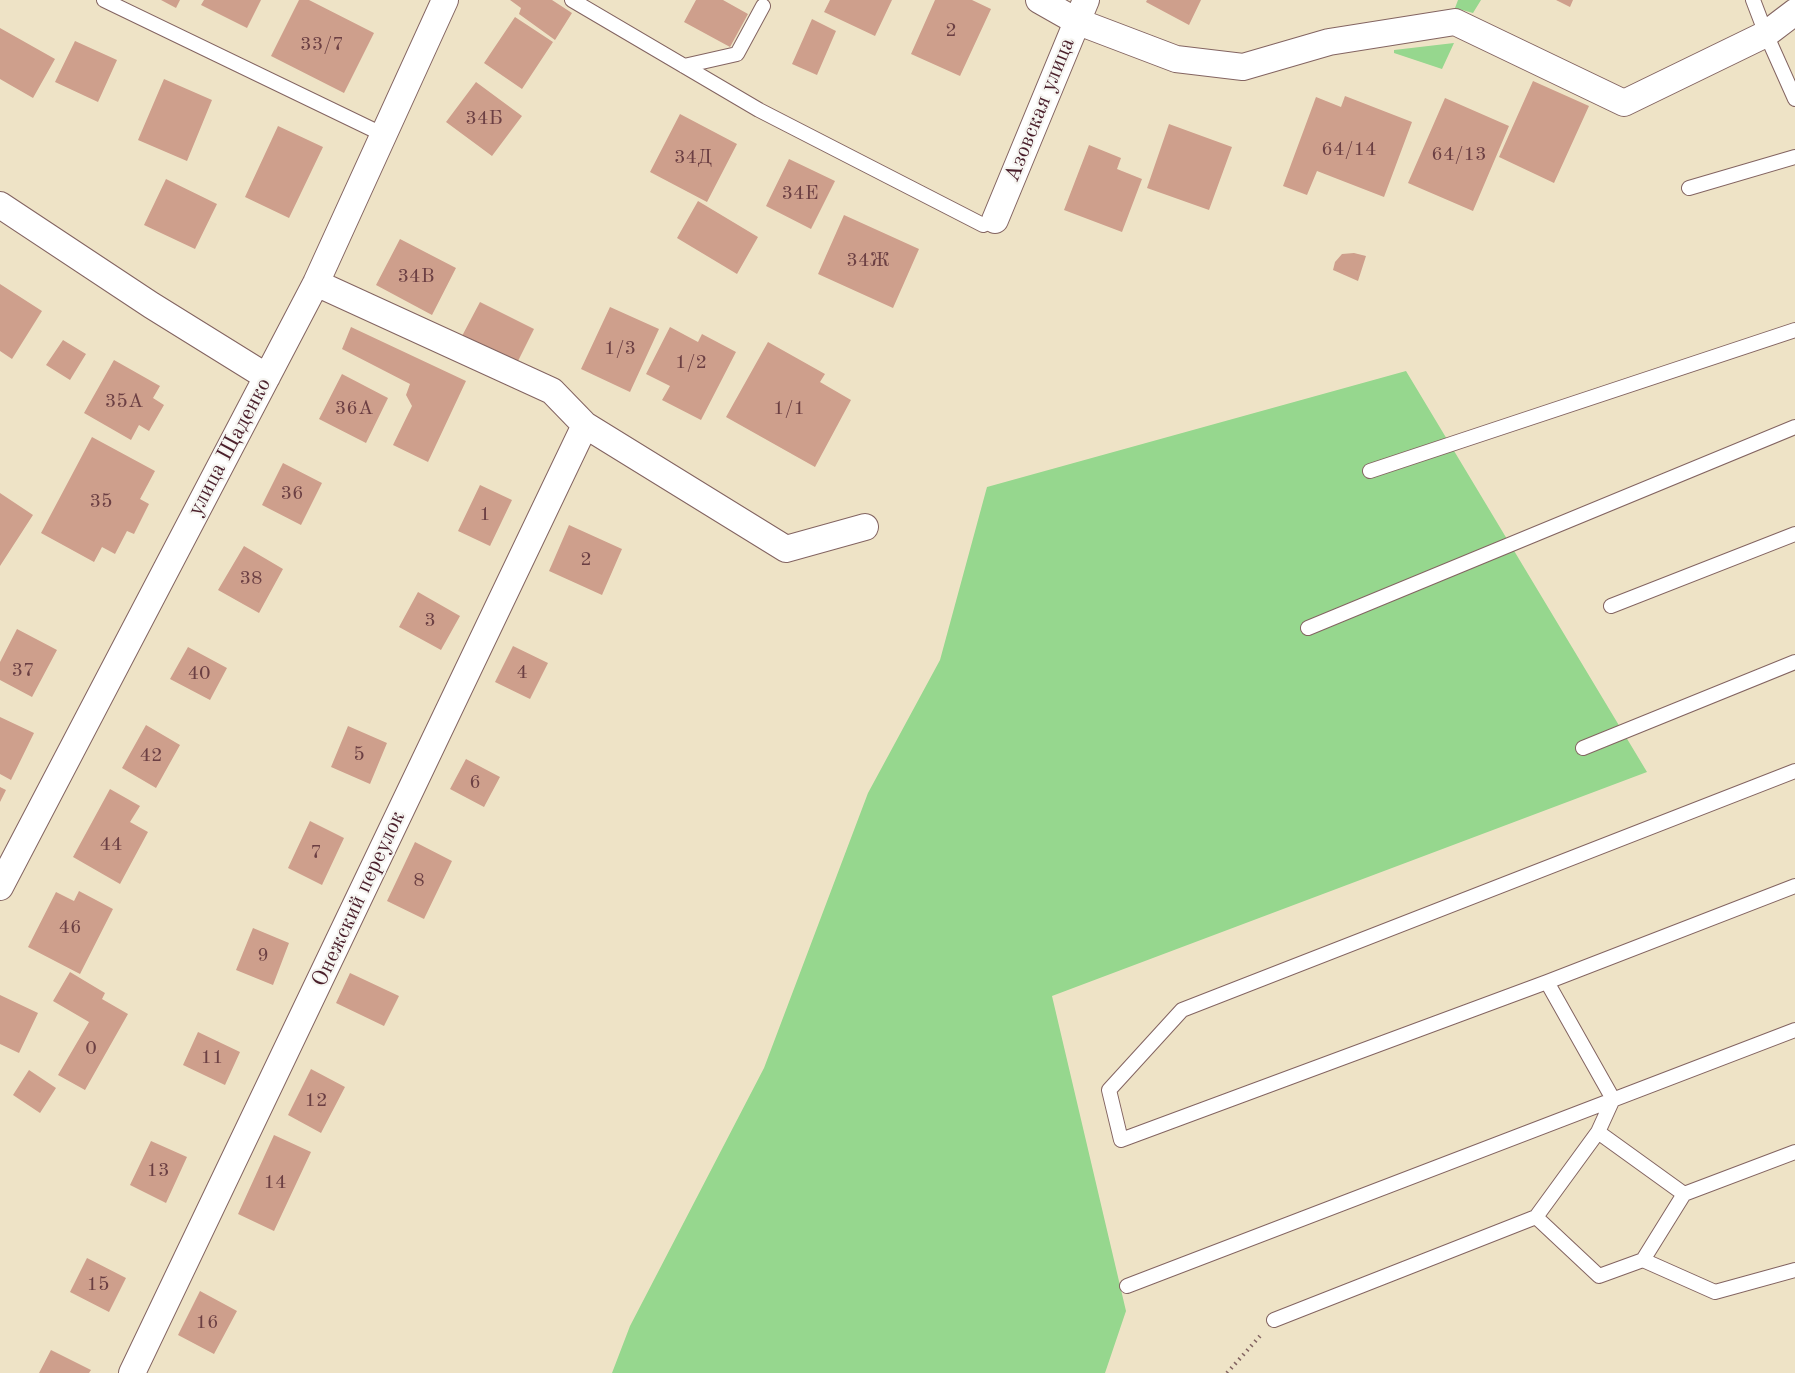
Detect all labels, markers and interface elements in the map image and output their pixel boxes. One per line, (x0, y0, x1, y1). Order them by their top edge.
house number: 2 (945, 19, 957, 43)
house number: 33/7 (300, 33, 344, 57)
street label: Азовская улица (999, 34, 1081, 186)
house number: 34Б (465, 107, 503, 131)
house number: 64/14 (1321, 138, 1377, 162)
house number: 64/13 (1431, 143, 1487, 167)
house number: 34Д (674, 146, 712, 170)
house number: 34Е (782, 182, 818, 206)
house number: 34Ж (846, 249, 890, 273)
house number: 34В (398, 265, 434, 289)
house number: 1/3 (604, 337, 636, 361)
house number: 1/2 (675, 351, 707, 375)
street label: улица Щаденко (182, 373, 278, 521)
house number: 35А (105, 390, 143, 414)
house number: 36А (335, 397, 373, 421)
house number: 1/1 (773, 397, 805, 421)
house number: 36 (280, 482, 304, 506)
house number: 35 (89, 490, 113, 514)
house number: 1 (479, 503, 491, 527)
house number: 2 (580, 548, 592, 572)
house number: 38 (239, 567, 263, 591)
house number: 3 (424, 609, 436, 633)
house number: 37 (11, 659, 35, 683)
house number: 4 (516, 661, 528, 685)
house number: 40 (187, 662, 211, 686)
house number: 5 (353, 743, 365, 767)
house number: 42 (139, 744, 163, 768)
house number: 6 (469, 771, 481, 795)
street label: Онежский переулок (307, 807, 411, 991)
house number: 44 (99, 833, 123, 857)
house number: 7 (310, 841, 322, 865)
house number: 8 (413, 869, 425, 893)
house number: 46 (58, 916, 82, 940)
house number: 9 (257, 944, 269, 968)
house number: 0 (85, 1037, 97, 1061)
house number: 11 (200, 1046, 224, 1070)
house number: 12 (304, 1089, 328, 1113)
house number: 13 (146, 1159, 170, 1183)
house number: 14 (263, 1171, 287, 1195)
house number: 15 (86, 1273, 110, 1297)
house number: 16 (195, 1311, 219, 1335)

